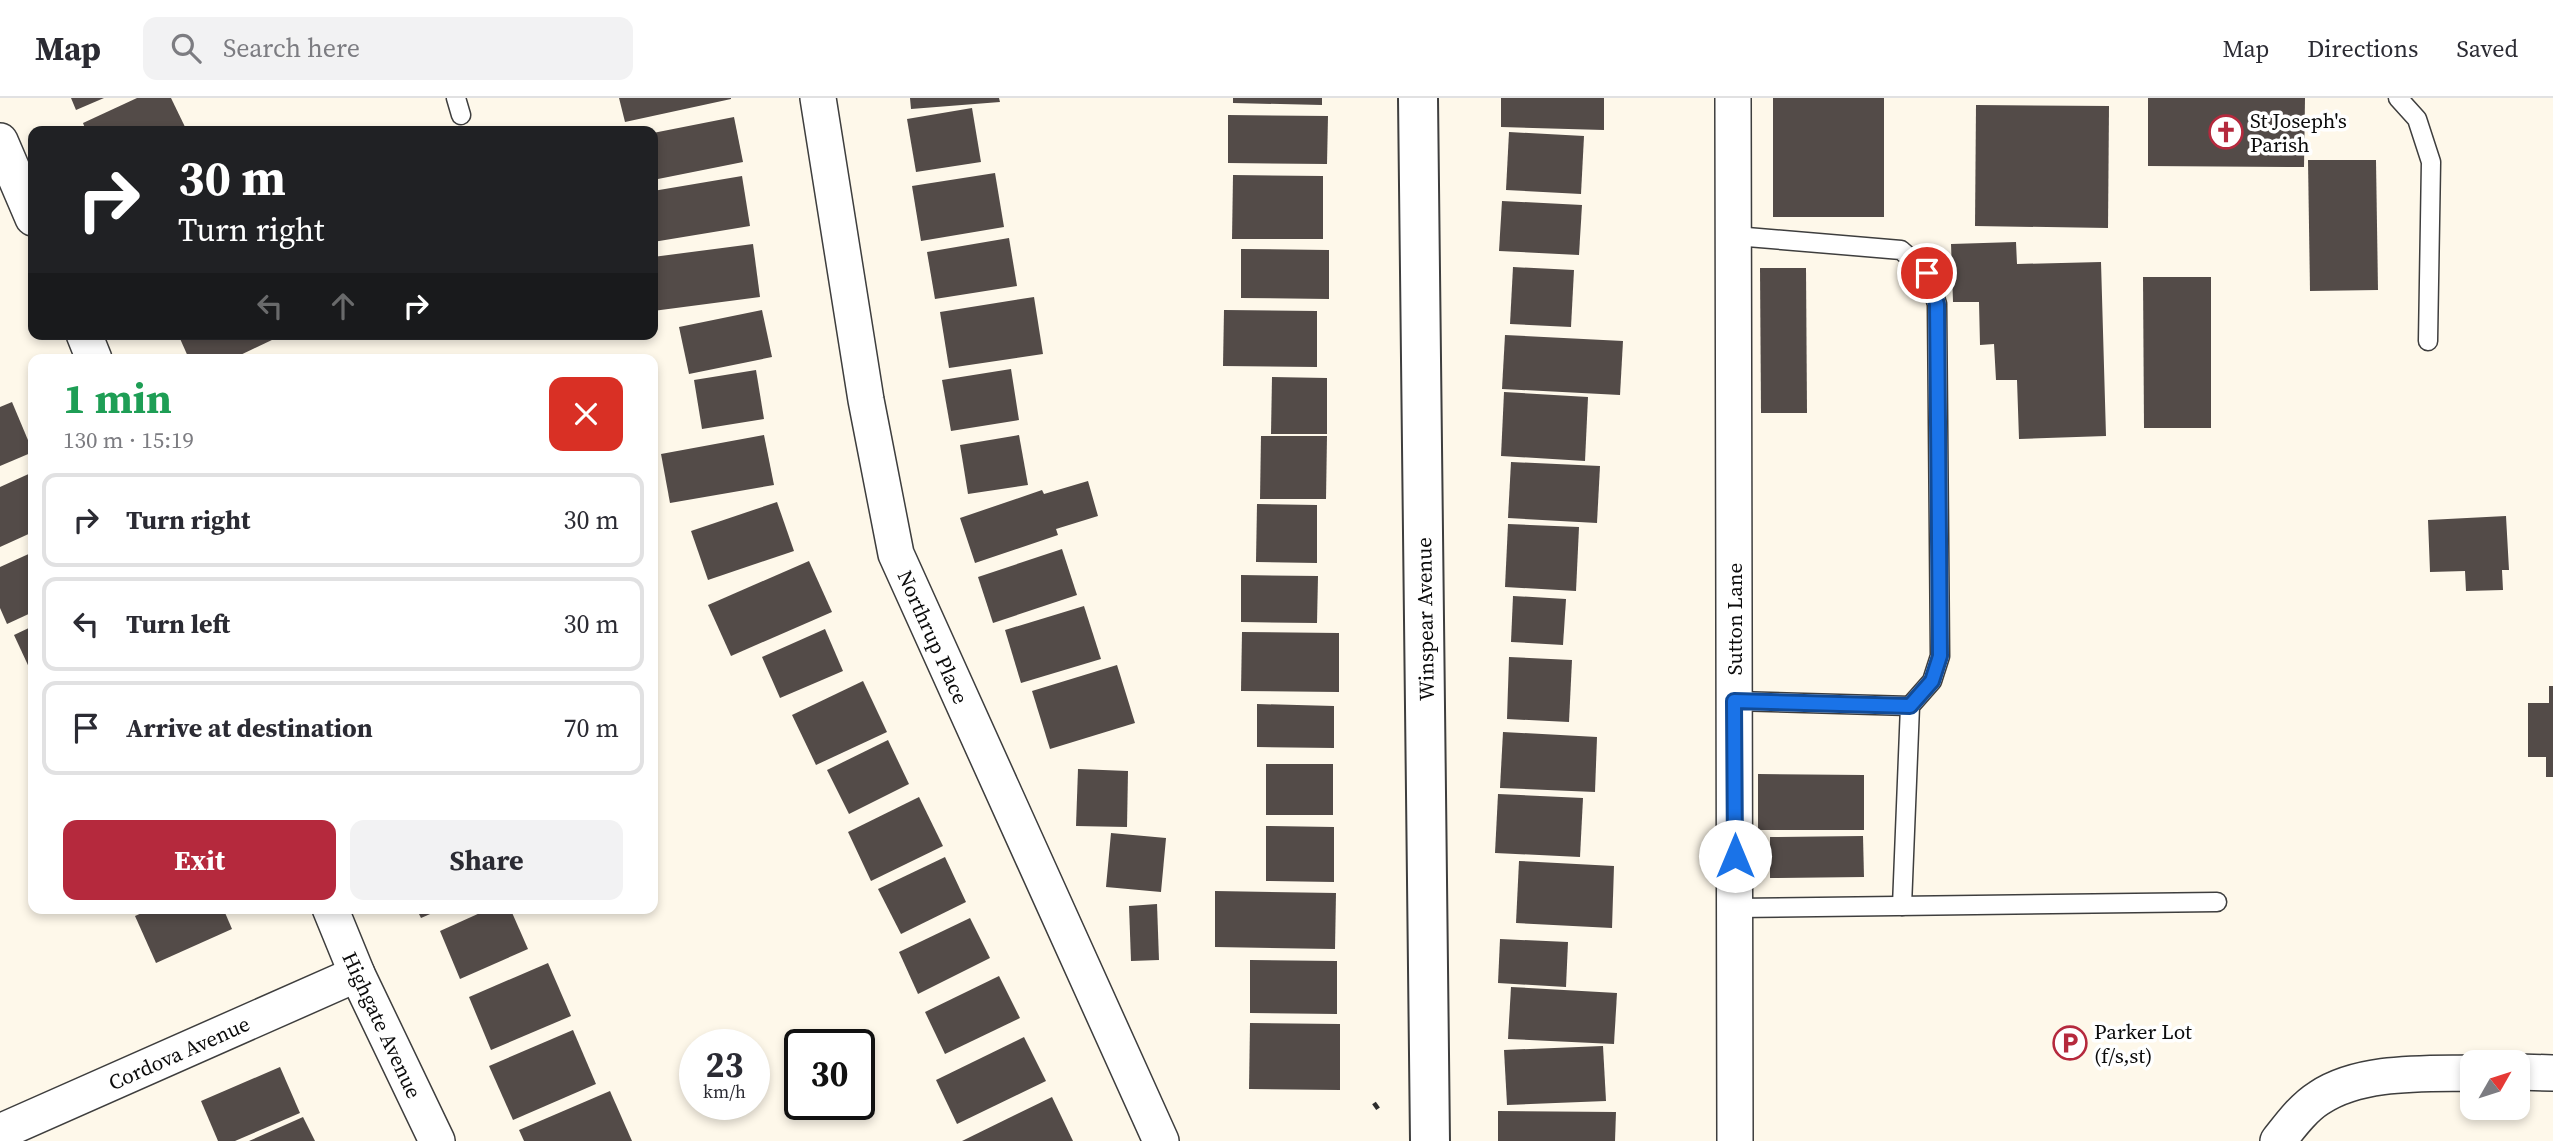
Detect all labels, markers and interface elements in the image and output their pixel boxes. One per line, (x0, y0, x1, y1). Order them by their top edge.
search box (143, 17, 633, 80)
text: Map (35, 26, 101, 71)
icon: search (167, 29, 205, 67)
text: Search here (223, 30, 360, 66)
text: Map (2222, 32, 2269, 65)
text: Directions (2307, 32, 2418, 65)
text: Saved (2456, 32, 2518, 65)
place label: St Joseph's Parish (2250, 106, 2347, 159)
church icon: St Joseph's Parish (2207, 113, 2245, 151)
text: 30 m (178, 144, 286, 211)
icon: right (63, 154, 154, 245)
text: Turn right (178, 208, 324, 252)
pin (1897, 243, 1957, 303)
icon: arrive (1908, 254, 1946, 292)
icon: left (251, 287, 289, 325)
icon: ahead (324, 287, 362, 325)
icon: right (397, 287, 435, 325)
text: 1 min (63, 369, 172, 427)
button: close (549, 377, 623, 451)
text: 130 m · 15:19 (63, 424, 194, 456)
icon: right (67, 501, 105, 539)
text: Turn right (126, 502, 250, 538)
text: 30 m (564, 502, 619, 538)
street label: Winspear Avenue (1409, 537, 1441, 701)
street label: Sutton Lane (1720, 563, 1749, 675)
street label: Northrup Place (891, 566, 975, 708)
icon: left (67, 605, 105, 643)
text: Turn left (126, 606, 230, 642)
text: 30 m (564, 606, 619, 642)
icon: arrive (67, 709, 105, 747)
text: Arrive at destination (126, 710, 373, 746)
text: 70 m (564, 710, 619, 746)
position arrow (1698, 819, 1772, 893)
button: Exit (63, 820, 336, 900)
button: Share (350, 820, 623, 900)
street label: Highgate Avenue (335, 947, 429, 1103)
street label: Cordova Avenue (104, 1009, 254, 1097)
place label: Parker Lot (f/s,st) (2094, 1017, 2192, 1070)
parking icon: Parker Lot (f/s,st) (2051, 1024, 2089, 1062)
speed limit sign: 30 (784, 1029, 875, 1120)
text: 23 (706, 1041, 743, 1089)
north arrow (2460, 1050, 2530, 1120)
map controls (2460, 1050, 2530, 1120)
text: km/h (703, 1079, 746, 1104)

